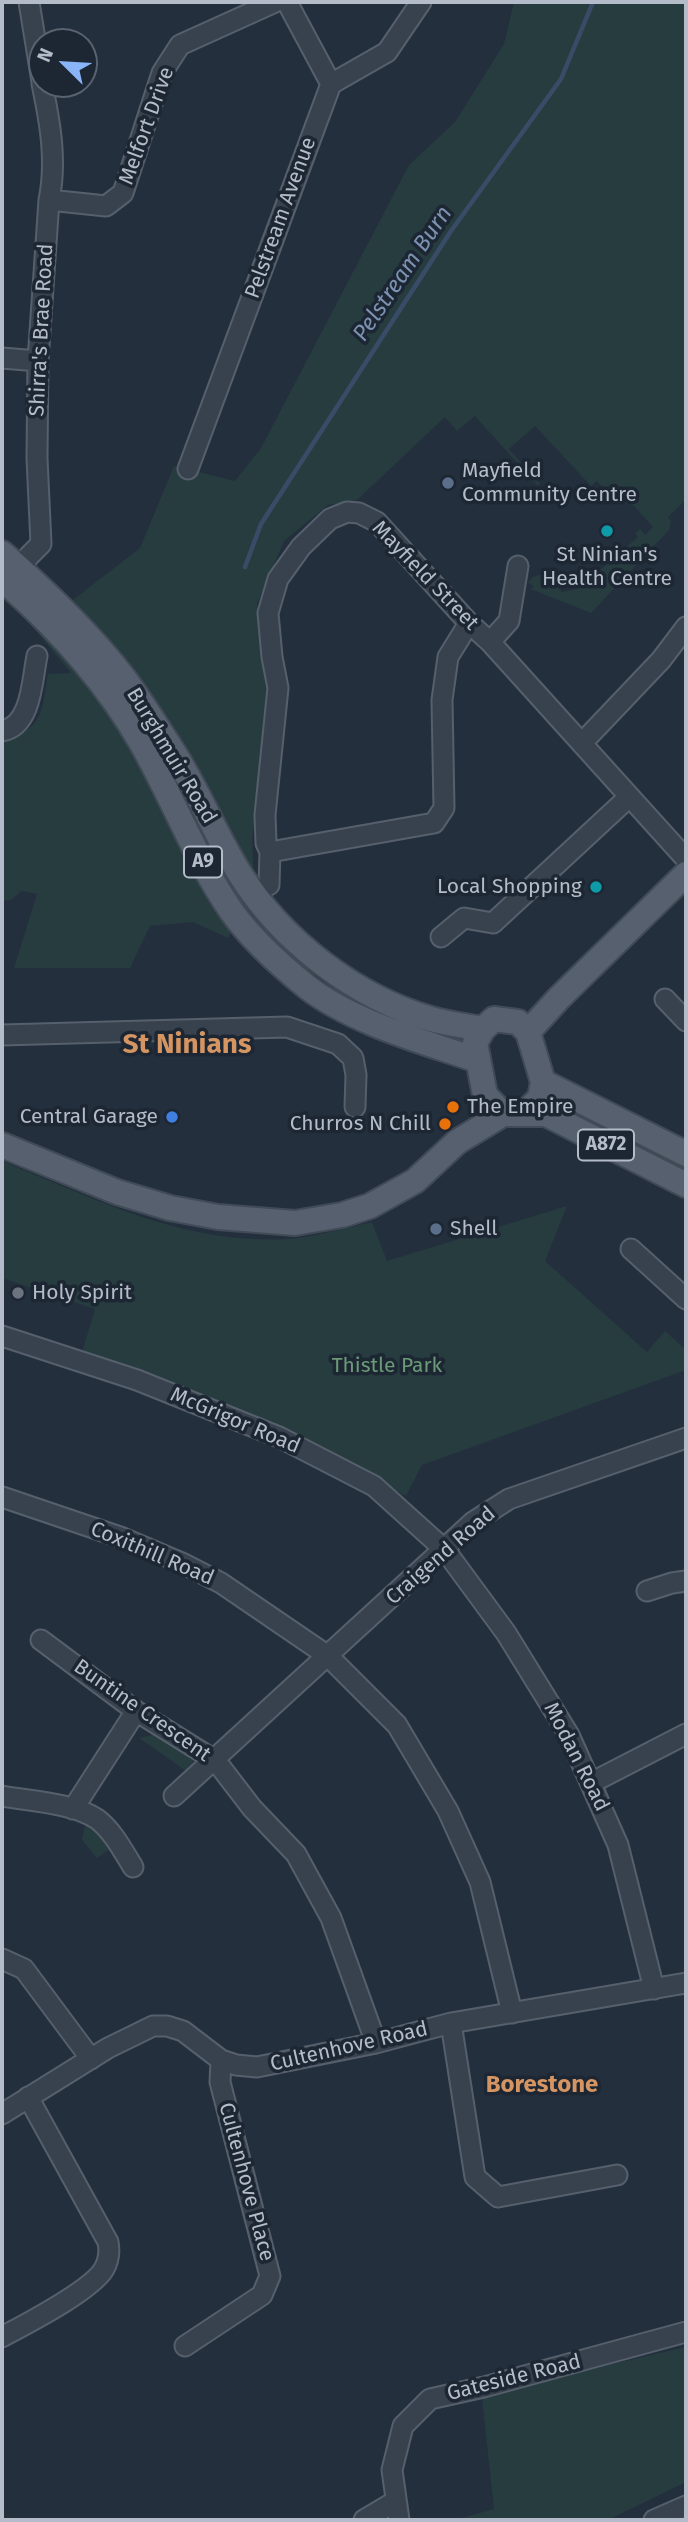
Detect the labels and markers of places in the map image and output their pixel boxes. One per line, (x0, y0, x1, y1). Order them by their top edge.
place label: Mayfield Community Centre (462, 458, 637, 508)
marker: Mayfield Community Centre (440, 475, 456, 491)
marker: St Ninian's Health Centre (599, 523, 615, 539)
place label: St Ninian's Health Centre (542, 542, 672, 592)
place label: Local Shopping (437, 874, 582, 900)
marker: Local Shopping (588, 879, 604, 895)
place label: The Empire (467, 1094, 574, 1120)
marker: The Empire (445, 1099, 461, 1115)
place label: Central Garage (20, 1104, 158, 1130)
marker: Central Garage (164, 1109, 180, 1125)
place label: Churros N Chill (290, 1111, 431, 1137)
marker: Churros N Chill (437, 1116, 453, 1132)
place label: Shell (450, 1216, 498, 1242)
marker: Shell (428, 1221, 444, 1237)
place label: Holy Spirit (32, 1280, 132, 1306)
marker: Holy Spirit (10, 1285, 26, 1301)

